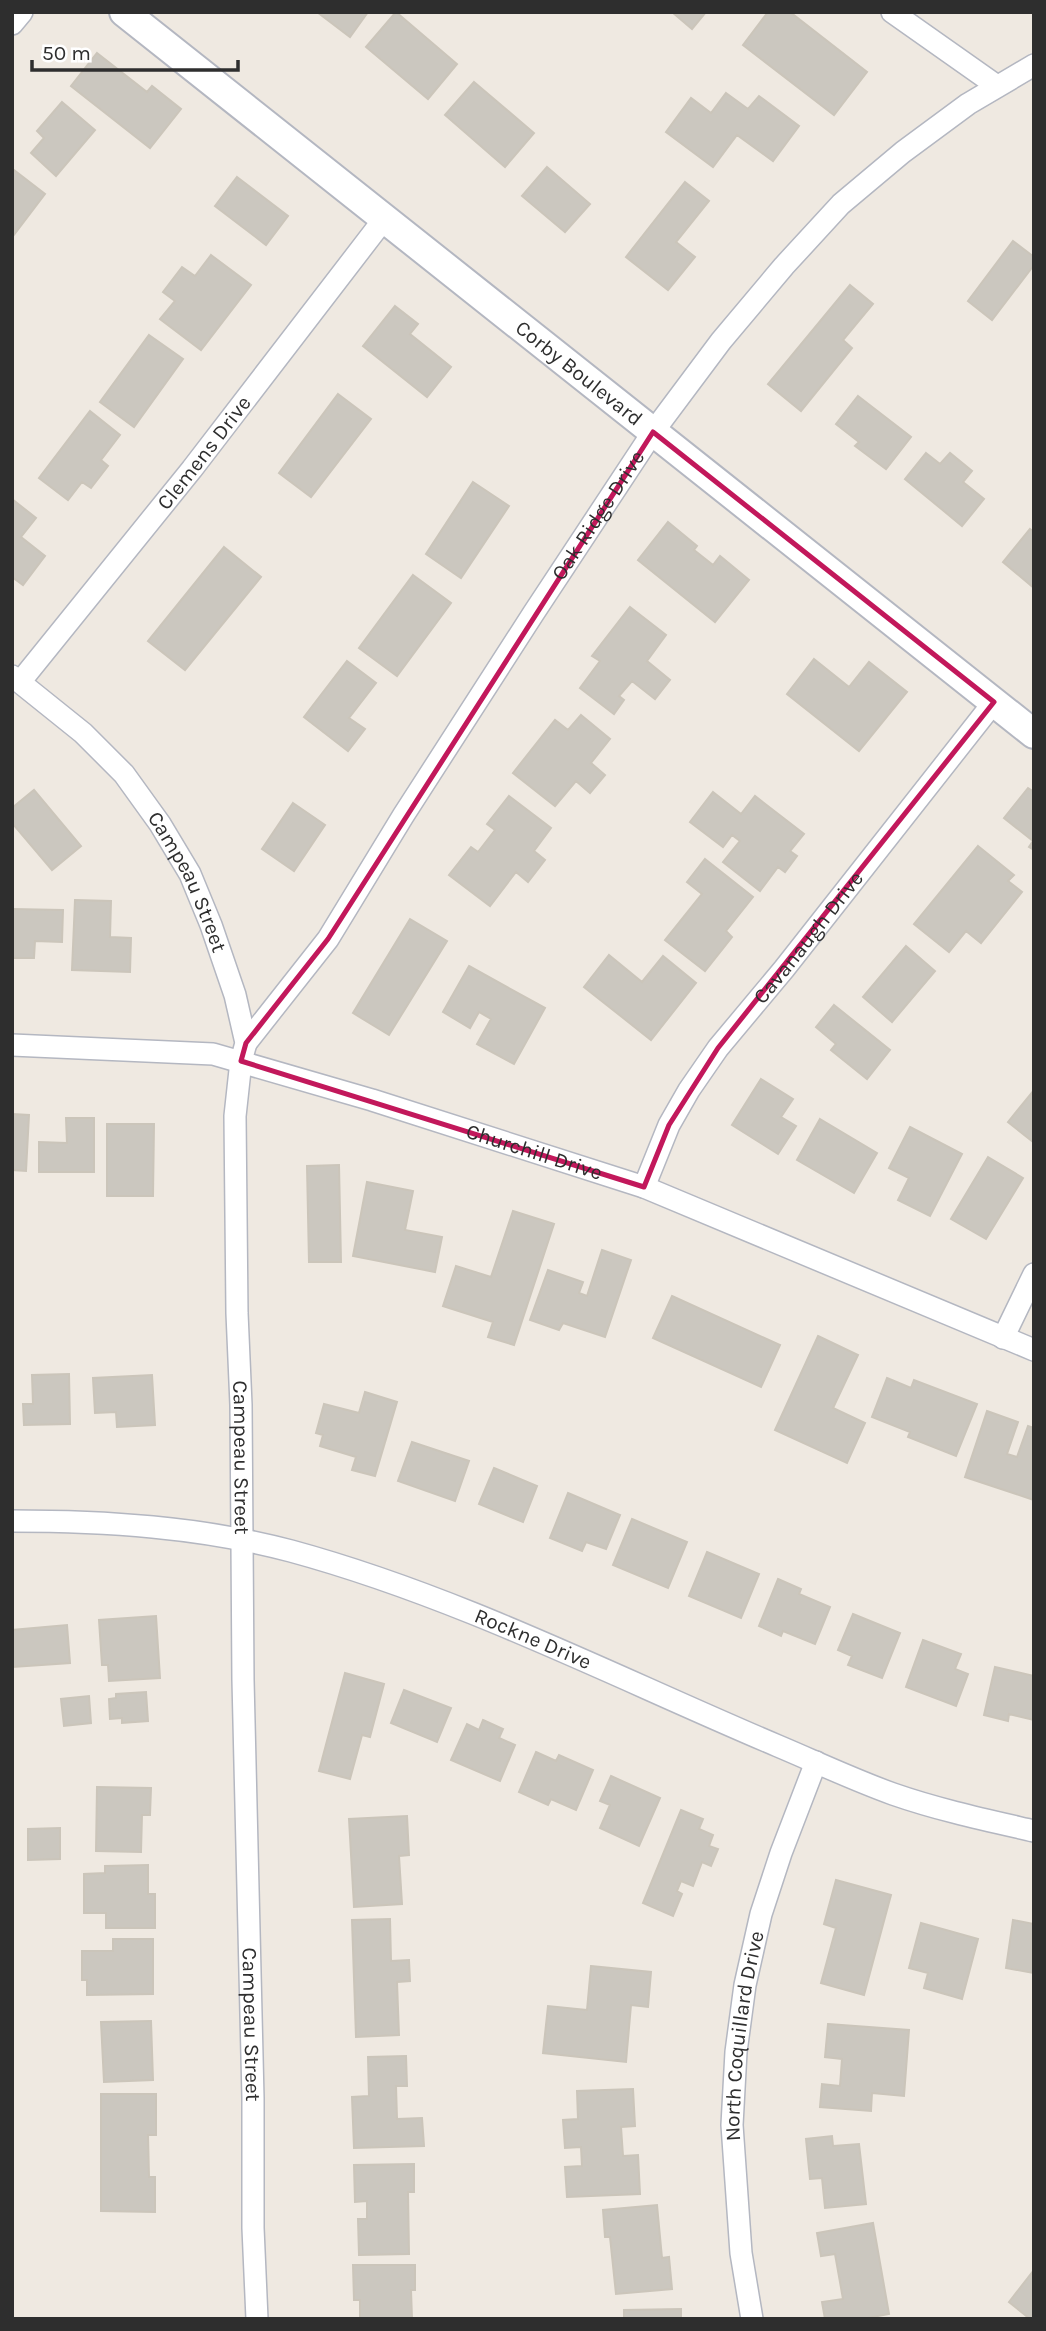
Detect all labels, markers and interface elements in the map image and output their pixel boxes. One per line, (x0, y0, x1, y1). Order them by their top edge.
scale bar (32, 28, 238, 72)
text: 50 m (42, 41, 91, 65)
street label: Corby Boulevard (511, 315, 647, 431)
street label: Clemens Drive (152, 391, 256, 514)
street label: Oak Ridge Drive (547, 446, 649, 585)
street label: Campeau Street (143, 807, 231, 955)
street label: Cavanaugh Drive (748, 867, 868, 1008)
street label: Churchill Drive (463, 1119, 605, 1185)
street label: Campeau Street (228, 1380, 254, 1535)
street label: Rockne Drive (471, 1603, 595, 1674)
street label: North Coquillard Drive (720, 1929, 769, 2142)
street label: Campeau Street (237, 1947, 265, 2102)

